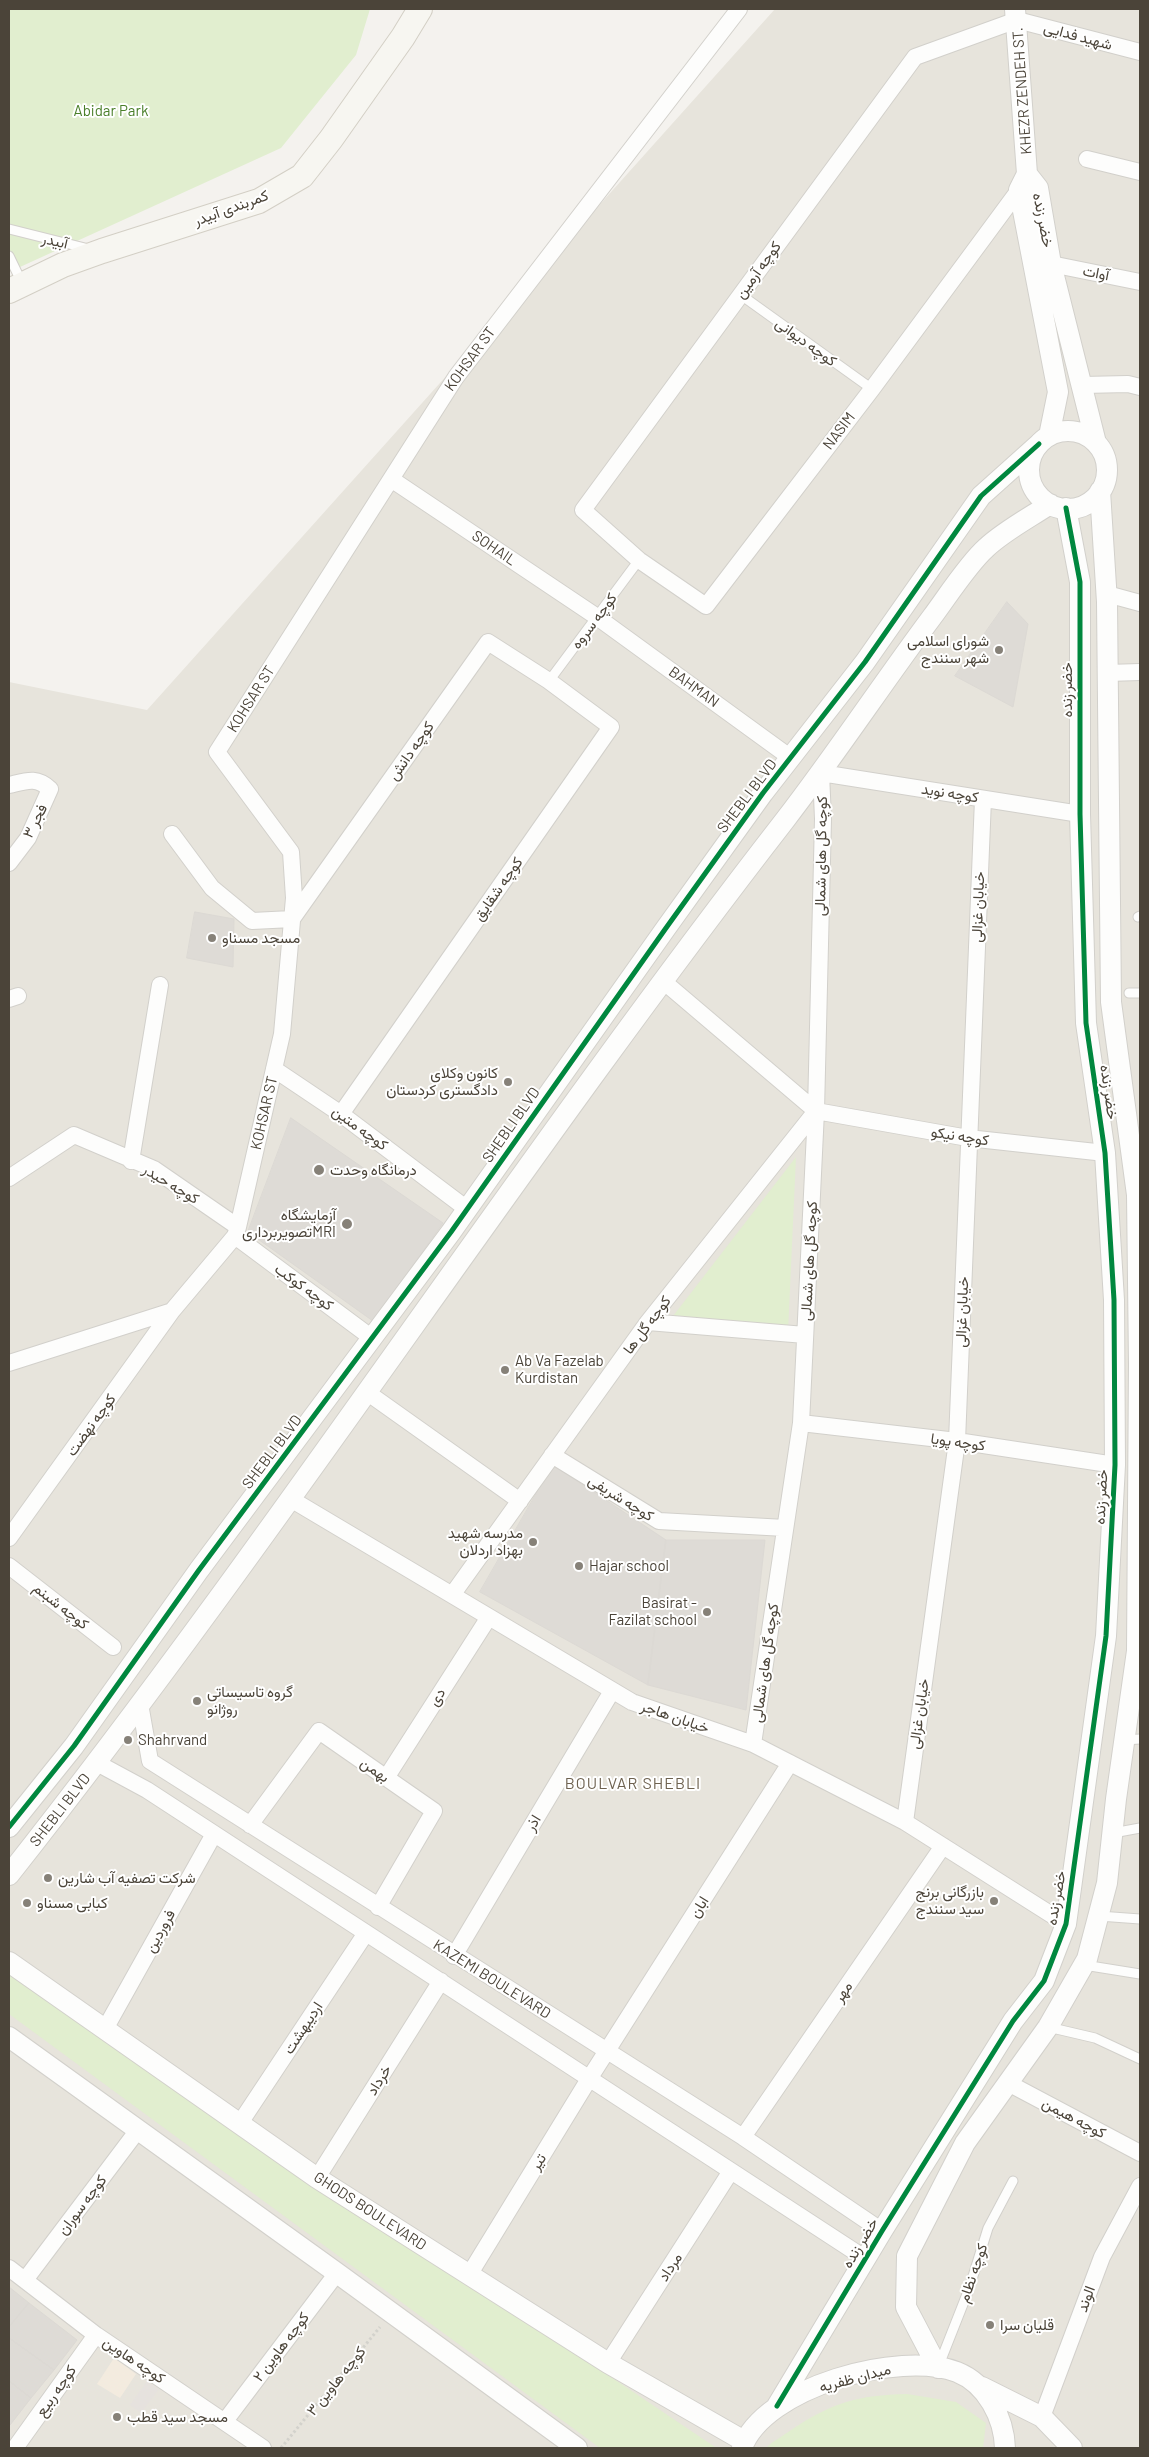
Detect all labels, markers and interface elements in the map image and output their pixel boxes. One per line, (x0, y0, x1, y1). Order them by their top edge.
street label: شهید فدایی (1042, 18, 1114, 54)
street label: KHEZR ZENDEH ST. (1009, 27, 1035, 155)
park label: Abidar Park (74, 102, 148, 120)
street label: کمربندی آبیدر (191, 186, 271, 230)
street label: خضر زنده (1029, 191, 1057, 249)
street label: آبیدر (40, 229, 70, 253)
street label: کوچه آرمین (731, 238, 785, 302)
street label: آوات (1081, 262, 1111, 284)
street label: کوچه دیوانی (772, 314, 840, 370)
street label: KOHSAR ST (441, 323, 499, 395)
street label: NASIM (819, 409, 859, 453)
street label: SOHAIL (468, 527, 520, 569)
street label: کوچه سروه (567, 590, 621, 652)
place label: شورای اسلامی شهر سنندج (907, 632, 989, 667)
marker: شورای اسلامی شهر سنندج (993, 644, 1005, 656)
street label: KOHSAR ST (223, 662, 279, 736)
street label: خضر زنده (1058, 662, 1076, 718)
street label: BAHMAN (665, 663, 723, 711)
street label: کوچه دانش (384, 718, 438, 784)
street label: SHEBLI BLVD (713, 756, 781, 836)
street label: کوچه نوید (920, 780, 980, 806)
street label: کوچه گل های شمالی (811, 796, 831, 916)
street label: فجر ۳ (19, 801, 51, 841)
street label: کوچه شقایق (470, 854, 526, 924)
street label: خیابان غزالی (968, 871, 988, 943)
place label: مسجد مسناو (222, 929, 300, 947)
marker: مسجد مسناو (206, 932, 218, 944)
street label: خضر زنده (1096, 1063, 1122, 1121)
place label: کانون وکلای دادگستری کردستان (386, 1064, 498, 1099)
street label: KOHSAR ST (247, 1074, 281, 1152)
marker: کانون وکلای دادگستری کردستان (502, 1076, 514, 1088)
street label: SHEBLI BLVD (478, 1084, 544, 1166)
street label: کوچه متین (329, 1102, 391, 1154)
street label: کوچه نیکو (930, 1123, 990, 1149)
street label: کوچه حیدر (139, 1160, 203, 1208)
place label: درمانگاه وحدت (330, 1161, 417, 1179)
marker: درمانگاه وحدت (312, 1163, 326, 1177)
street label: کوچه گل های شمالی (797, 1201, 821, 1321)
place label: آزمايشگاه تصویربرداریMRI (242, 1206, 336, 1241)
marker: آزمايشگاه تصویربرداریMRI (340, 1217, 354, 1231)
street label: کوچه کوکب (271, 1260, 337, 1314)
street label: خیابان غزالی (952, 1276, 972, 1348)
street label: کوچه گل ها (619, 1292, 675, 1358)
place label: Ab Va Fazelab Kurdistan (515, 1352, 604, 1387)
marker: Ab Va Fazelab Kurdistan (499, 1364, 511, 1376)
street label: کوچه نهضت (62, 1390, 120, 1460)
street label: SHEBLI BLVD (238, 1412, 306, 1492)
street label: کوچه پویا (930, 1429, 986, 1455)
street label: خضر زنده (1091, 1469, 1111, 1525)
street label: کوچه شریفی (585, 1471, 657, 1525)
place label: مدرسه شهید بهزاد اردلان (448, 1524, 523, 1559)
marker: مدرسه شهید بهزاد اردلان (527, 1536, 539, 1548)
place label: Hajar school (589, 1557, 669, 1575)
marker: Hajar school (573, 1560, 585, 1572)
street label: کوچه شبنم (30, 1579, 92, 1633)
place label: Basirat - Fazilat school (608, 1594, 697, 1629)
street label: کوچه گل های شمالی (748, 1602, 782, 1724)
marker: Basirat - Fazilat school (701, 1606, 713, 1618)
street label: خیابان غزالی (905, 1678, 933, 1750)
place label: گروه تاسیساتی روژانو (207, 1683, 293, 1718)
street label: دی (425, 1685, 449, 1709)
marker: گروه تاسیساتی روژانو (191, 1695, 203, 1707)
street label: خیابان هاجر (638, 1697, 712, 1737)
place label: Shahrvand (138, 1731, 207, 1749)
marker: Shahrvand (122, 1734, 134, 1746)
street label: بهمن (357, 1754, 393, 1786)
street label: SHEBLI BLVD (26, 1770, 94, 1850)
district label: BOULVAR SHEBLI (563, 1774, 703, 1794)
street label: اذر (521, 1812, 545, 1834)
place label: شرکت تصفیه آب شارین (58, 1869, 195, 1887)
street label: خضر زنده (1042, 1869, 1070, 1927)
marker: شرکت تصفیه آب شارین (42, 1872, 54, 1884)
place label: بازرگانی برنج سید سنندج (916, 1883, 984, 1918)
street label: ابان (686, 1893, 712, 1921)
place label: کبابی مسناو (37, 1894, 108, 1912)
marker: بازرگانی برنج سید سنندج (988, 1895, 1000, 1907)
marker: کبابی مسناو (21, 1897, 33, 1909)
street label: فروردین (141, 1906, 179, 1956)
street label: KAZEMI BOULEVARD (430, 1936, 554, 2022)
street label: مهر (830, 1978, 856, 2006)
street label: اردیبهشت (280, 1999, 326, 2057)
street label: خرداد (363, 2061, 395, 2099)
street label: کوچه هیمن (1039, 2094, 1109, 2142)
street label: تیر (526, 2150, 550, 2174)
street label: GHODS BOULEVARD (310, 2168, 430, 2254)
street label: کوچه سوران (54, 2171, 110, 2239)
street label: خضر زنده (838, 2215, 882, 2271)
street label: کوچه نظام (954, 2241, 992, 2305)
street label: مرداد (654, 2249, 686, 2285)
street label: الوند (1073, 2283, 1099, 2315)
street label: کوچه هاوین ۲ (249, 2309, 313, 2385)
place label: قلیان سرا (1000, 2316, 1054, 2334)
marker: قلیان سرا (984, 2319, 996, 2331)
street label: کوچه هاوین (99, 2333, 169, 2387)
street label: کوچه هاوین ۳ (303, 2343, 369, 2419)
street label: میدان ظفریه (817, 2360, 893, 2396)
street label: کوچه ربیع (32, 2362, 80, 2420)
place label: مسجد سید قطب (127, 2408, 228, 2426)
marker: مسجد سید قطب (111, 2411, 123, 2423)

